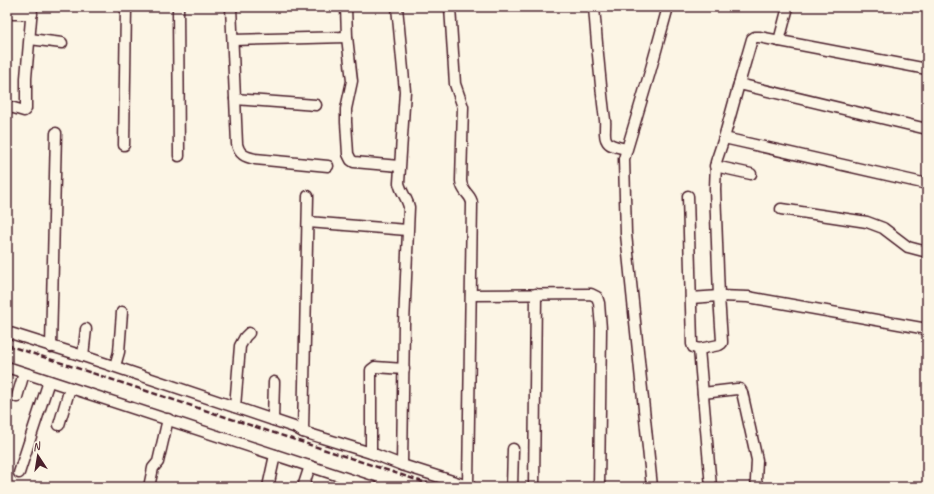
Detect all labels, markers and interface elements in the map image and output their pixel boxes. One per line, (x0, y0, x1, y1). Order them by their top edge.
north arrow (18, 436, 58, 476)
text: N (31, 438, 43, 454)

